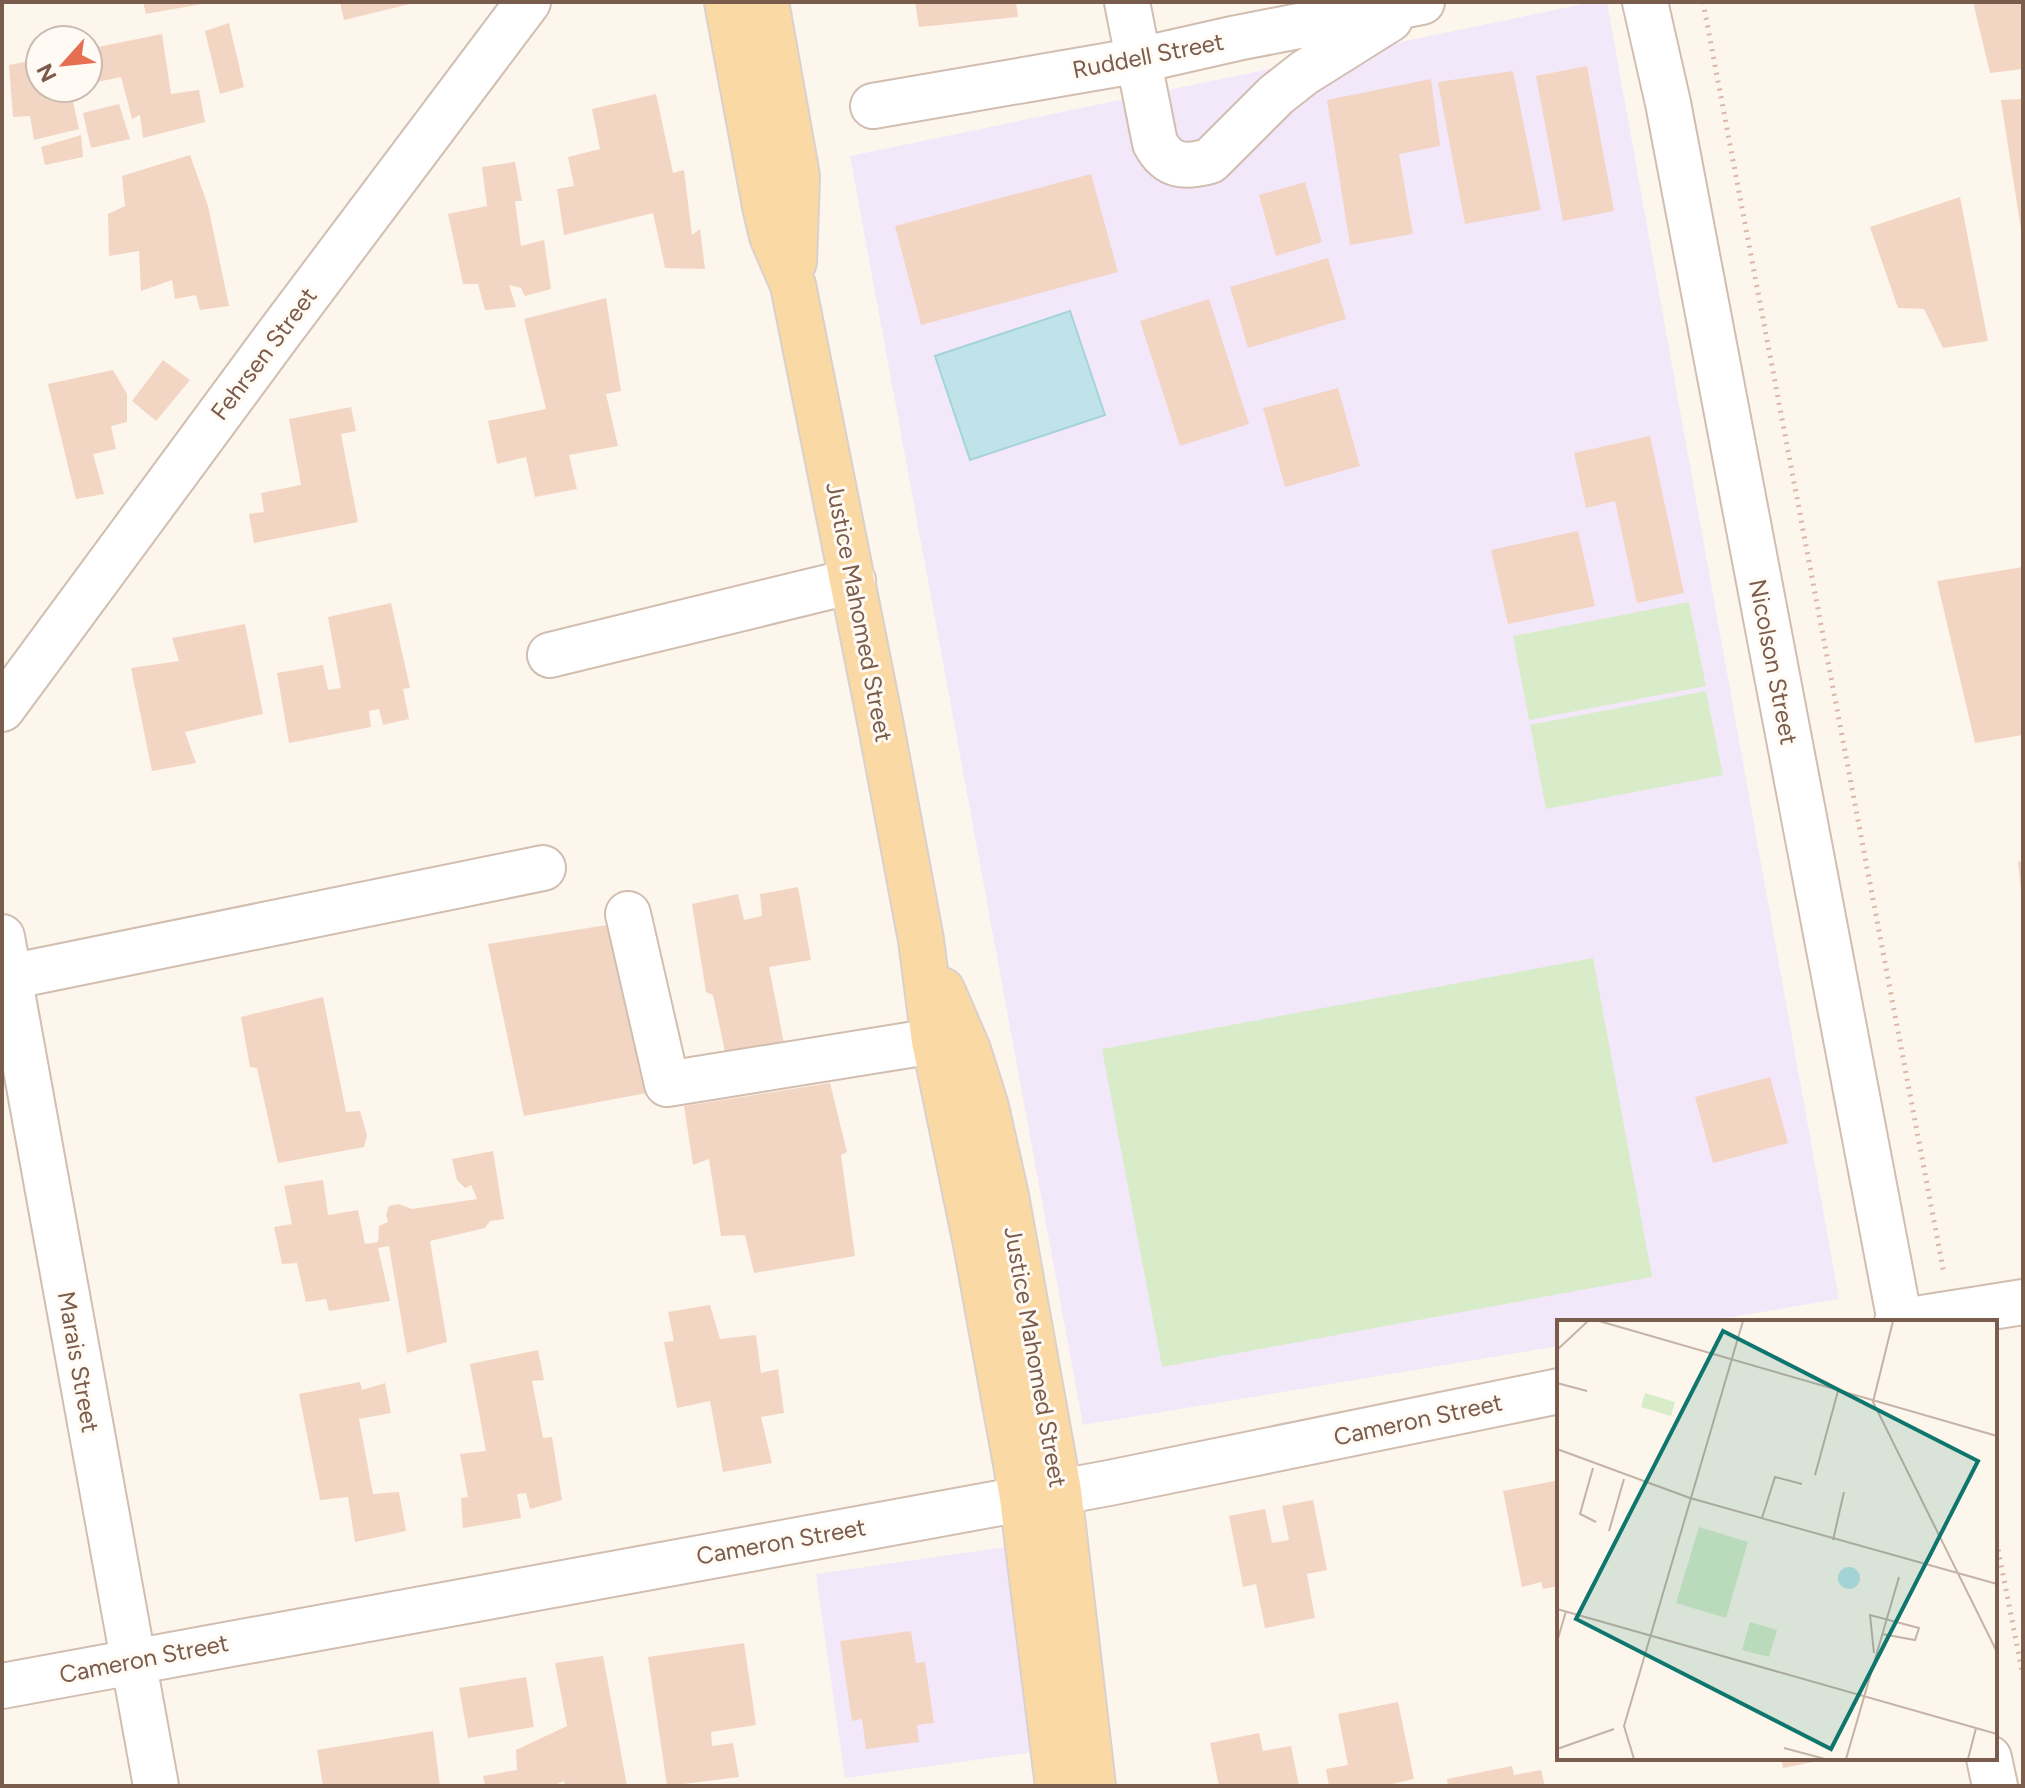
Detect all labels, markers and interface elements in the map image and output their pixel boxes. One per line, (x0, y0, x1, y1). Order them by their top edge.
north arrow (24, 24, 104, 104)
street label: Ruddell Street (1070, 27, 1226, 84)
text: N (31, 59, 63, 87)
street label: Fehrsen Street (204, 282, 323, 426)
street label: Justice Mahomed Street (820, 479, 899, 744)
street label: Nicolson Street (1743, 577, 1804, 747)
street label: Justice Mahomed Street (998, 1224, 1073, 1490)
street label: Marais Street (52, 1289, 105, 1435)
inset map (1557, 1320, 1997, 1760)
street label: Cameron Street (1331, 1387, 1505, 1452)
street label: Cameron Street (694, 1512, 868, 1571)
street label: Cameron Street (57, 1628, 231, 1689)

